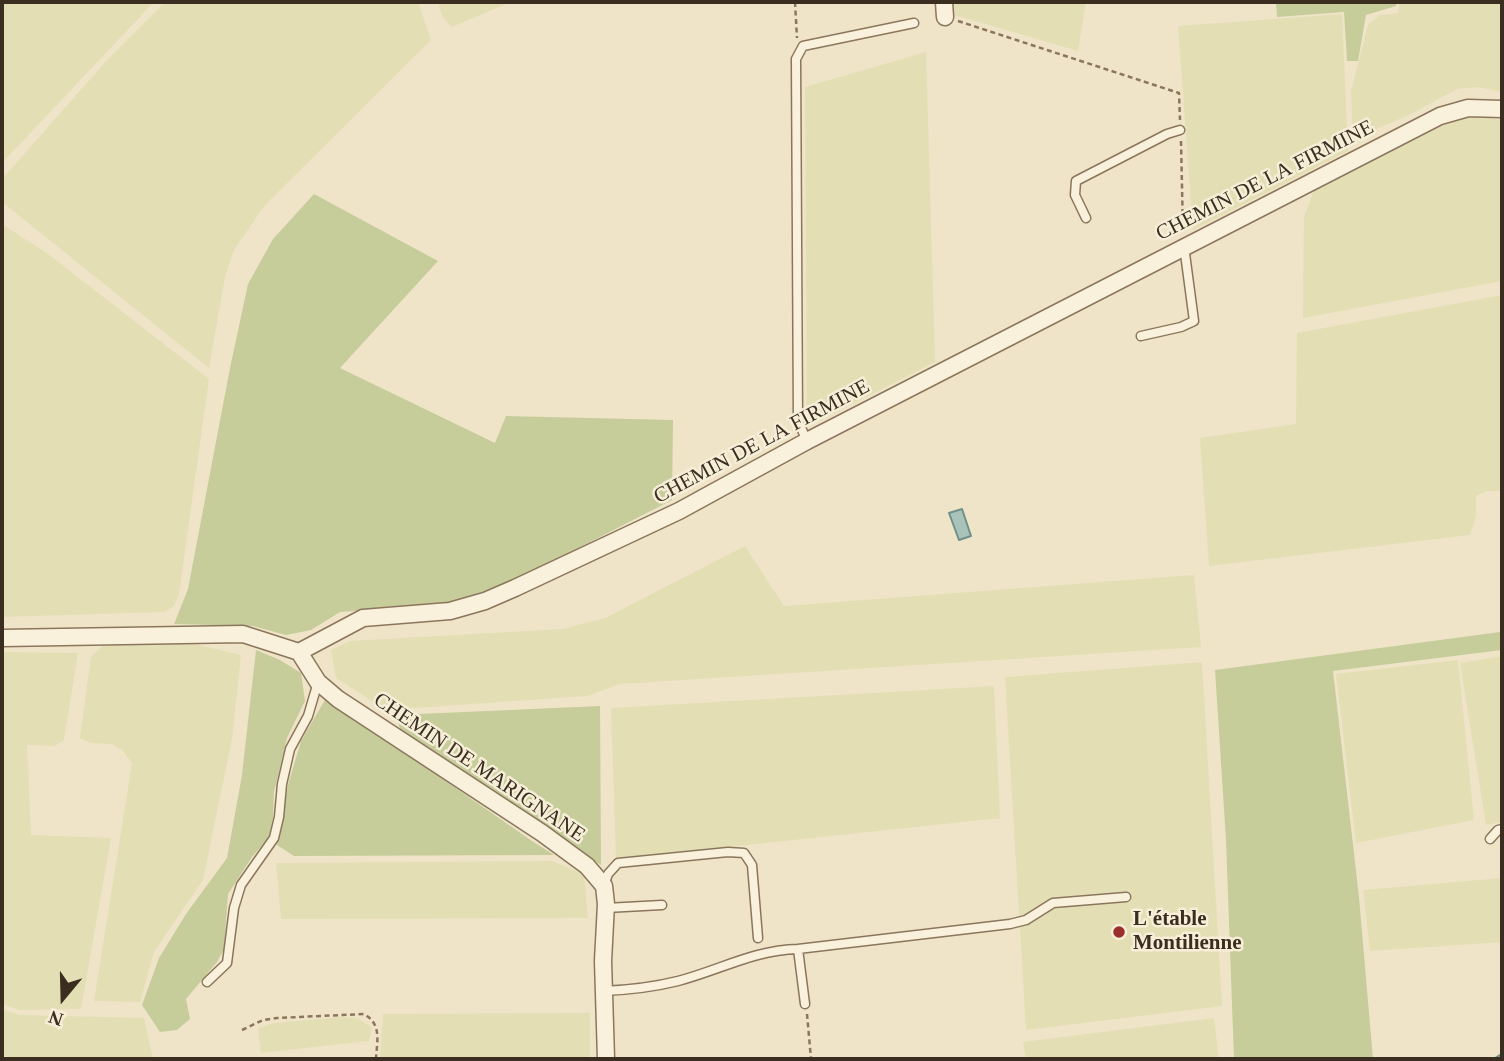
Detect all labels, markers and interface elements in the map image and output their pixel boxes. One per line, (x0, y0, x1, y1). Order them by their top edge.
street label: CHEMIN DE LA FIRMINE (1152, 115, 1378, 247)
street label: CHEMIN DE LA FIRMINE (650, 374, 874, 510)
street label: CHEMIN DE MARIGNANE (368, 688, 590, 848)
place label: L'étable Montilienne (1133, 907, 1241, 957)
marker: L'étable Montilienne (1111, 924, 1127, 940)
north arrow (28, 963, 98, 1033)
text: N (46, 1006, 66, 1030)

